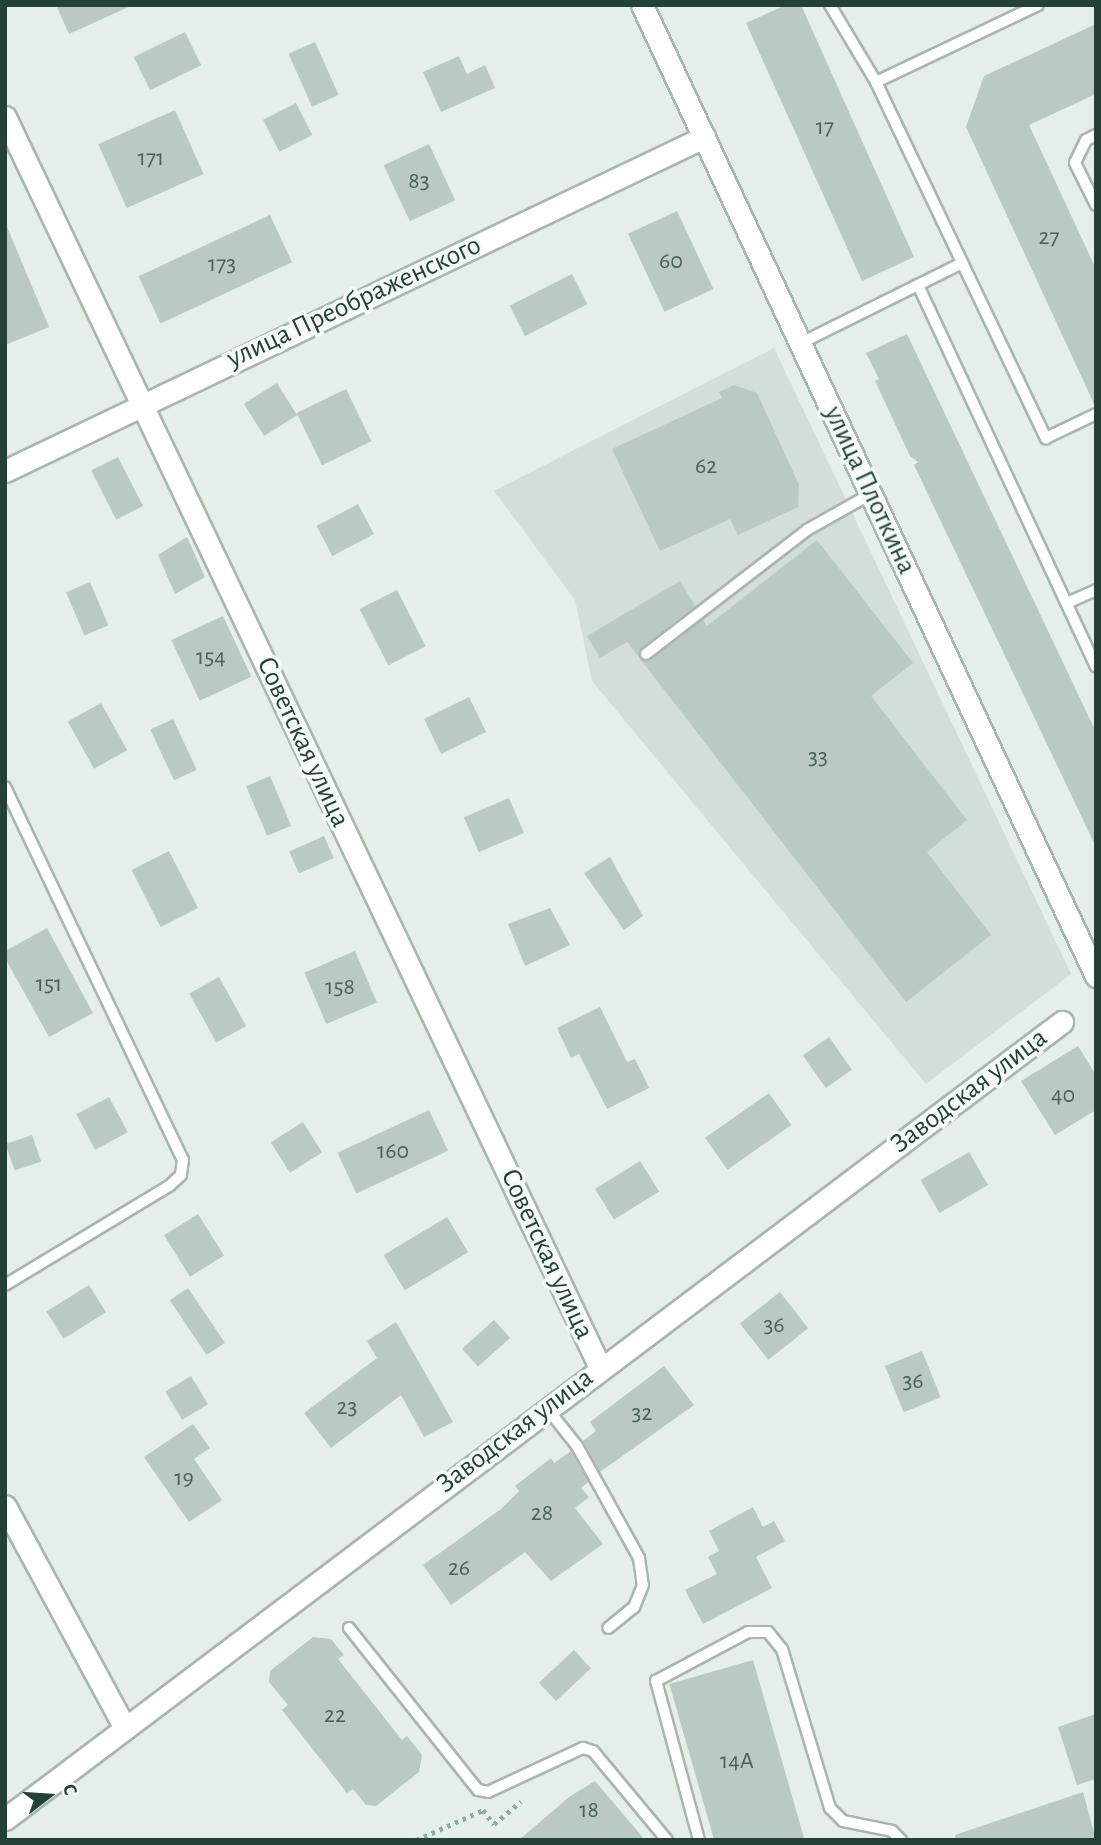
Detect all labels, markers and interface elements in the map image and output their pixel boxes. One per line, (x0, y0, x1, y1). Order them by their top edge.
house number: 17 (816, 114, 834, 142)
house number: 171 (138, 145, 164, 173)
house number: 83 (408, 168, 430, 196)
house number: 27 (1039, 224, 1059, 252)
street label: улица Преображенского (222, 228, 486, 376)
house number: 60 (659, 248, 683, 276)
house number: 173 (208, 251, 236, 279)
street label: улица Плоткина (816, 401, 924, 579)
house number: 62 (695, 453, 717, 481)
house number: 154 (196, 644, 226, 672)
street label: Советская улица (249, 651, 357, 833)
house number: 33 (808, 744, 828, 772)
house number: 151 (36, 971, 62, 999)
house number: 158 (325, 974, 355, 1002)
street label: Заводская улица (884, 1021, 1054, 1161)
house number: 40 (1051, 1082, 1075, 1110)
house number: 160 (377, 1138, 409, 1166)
street label: Советская улица (493, 1163, 601, 1345)
house number: 36 (763, 1312, 785, 1340)
street label: Заводская улица (430, 1361, 600, 1501)
house number: 36 (902, 1368, 924, 1396)
house number: 23 (337, 1394, 357, 1422)
house number: 32 (632, 1400, 652, 1428)
house number: 19 (174, 1465, 194, 1493)
house number: 28 (531, 1500, 553, 1528)
house number: 26 (448, 1555, 470, 1583)
house number: 22 (324, 1702, 346, 1730)
house number: 14А (720, 1748, 754, 1776)
north arrow (14, 1761, 84, 1831)
text: С (59, 1782, 80, 1798)
house number: 18 (579, 1797, 599, 1825)

